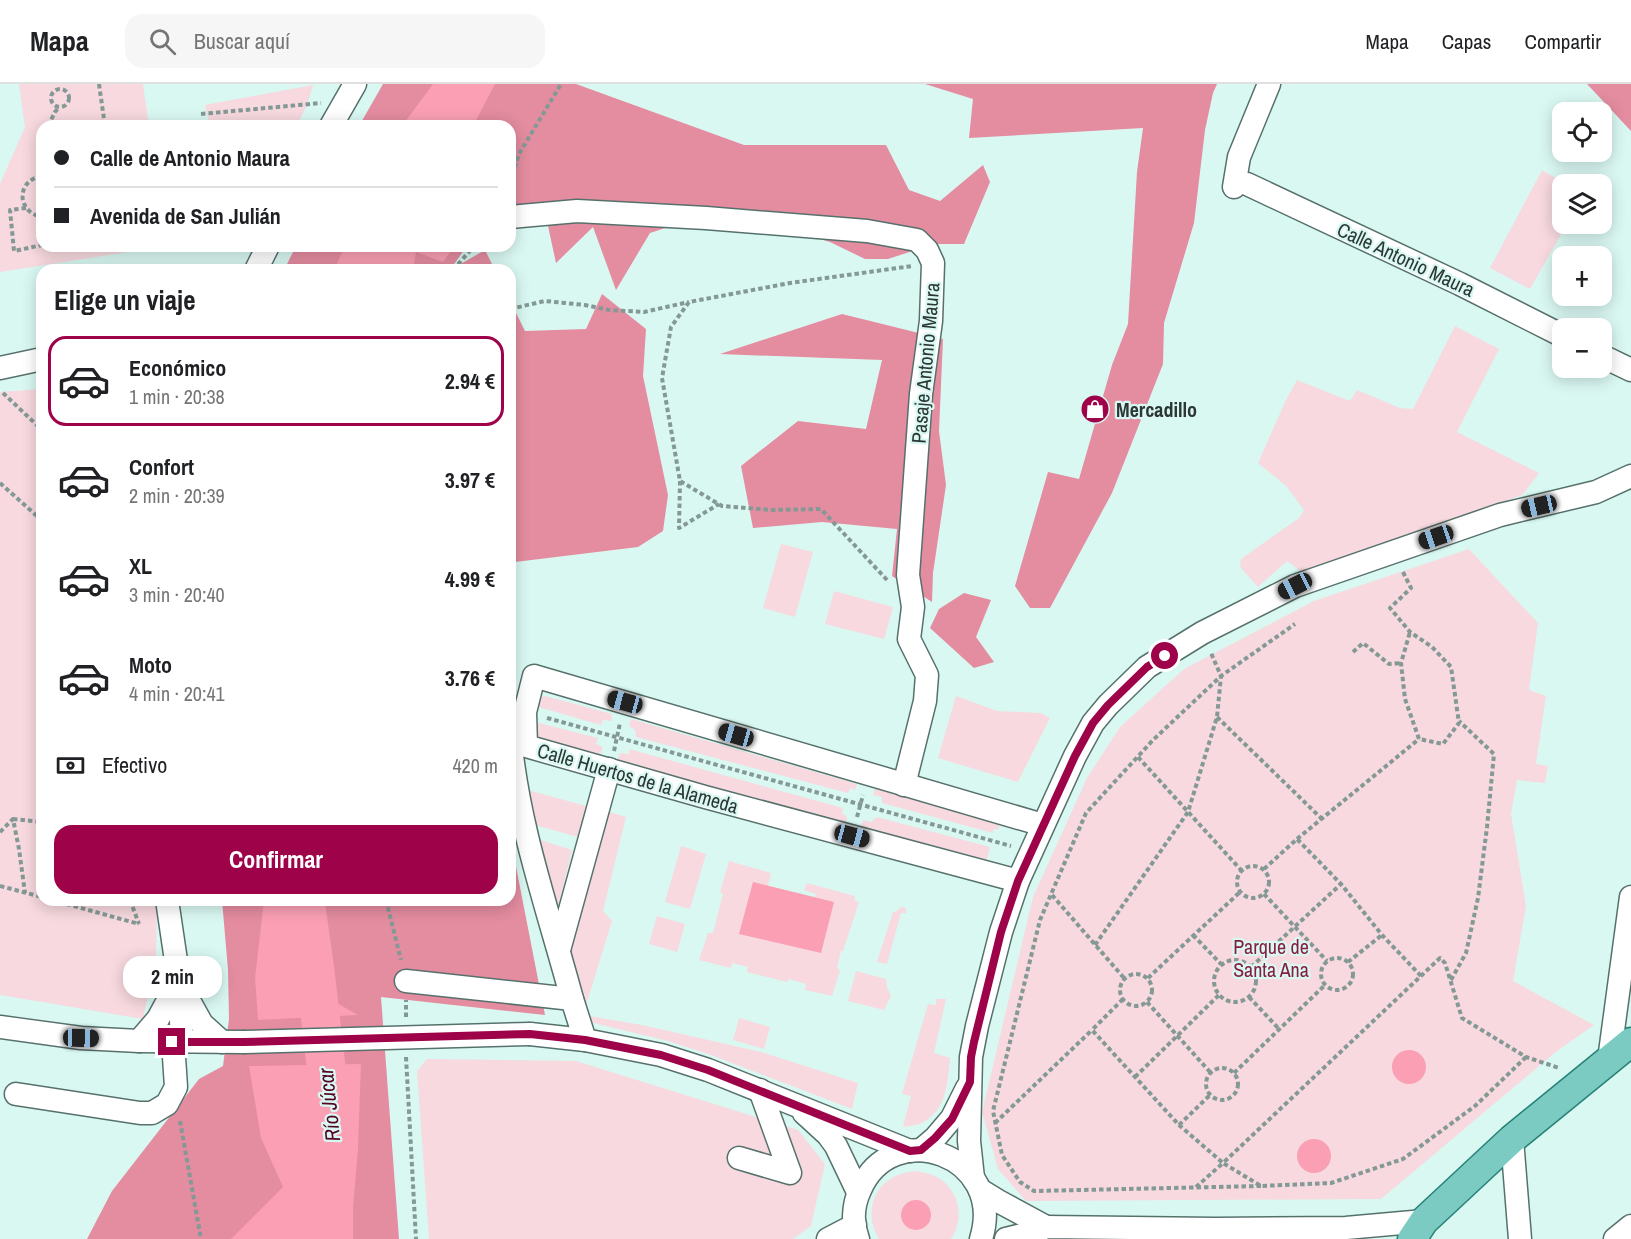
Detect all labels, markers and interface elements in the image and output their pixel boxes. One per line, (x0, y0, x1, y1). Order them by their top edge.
search box (125, 14, 545, 68)
text: Mapa (30, 22, 89, 60)
icon: search (146, 25, 179, 58)
text: Buscar aquí (194, 26, 290, 56)
text: Mapa (1366, 27, 1409, 56)
text: Capas (1442, 27, 1491, 56)
text: Compartir (1524, 27, 1601, 56)
map controls (1552, 102, 1612, 378)
button: locate (1552, 102, 1612, 162)
text: Calle de Antonio Maura (90, 143, 290, 173)
button: layers (1552, 174, 1612, 234)
text: Avenida de San Julián (90, 201, 281, 231)
street label: Calle Antonio Maura (1333, 215, 1479, 303)
button: + (1552, 246, 1612, 306)
street label: Pasaje Antonio Maura (905, 281, 945, 445)
text: Elige un viaje (54, 282, 196, 318)
button: − (1552, 318, 1612, 378)
text: Económico (129, 353, 226, 383)
icon: car (57, 354, 111, 408)
text: 2.94 € (445, 366, 495, 396)
text: 1 min · 20:38 (129, 383, 225, 410)
shop icon: Mercadillo (1079, 393, 1111, 425)
place label: Mercadillo (1116, 396, 1197, 423)
text: Confort (129, 452, 194, 482)
icon: car (57, 453, 111, 507)
text: 3.97 € (445, 465, 495, 495)
text: 2 min · 20:39 (129, 482, 225, 509)
car (1519, 493, 1559, 519)
car (1416, 523, 1456, 551)
text: XL (129, 551, 152, 581)
icon: car (57, 552, 111, 606)
text: 4.99 € (445, 564, 495, 594)
car (1275, 570, 1315, 602)
text: 3 min · 20:40 (129, 581, 225, 608)
route start (1151, 642, 1178, 669)
text: Moto (129, 650, 172, 680)
icon: car (57, 651, 111, 705)
text: 3.76 € (445, 663, 495, 693)
text: 4 min · 20:41 (129, 680, 225, 707)
car (605, 689, 645, 715)
car (716, 721, 756, 749)
street label: Calle Huertos de la Alameda (534, 736, 742, 820)
icon: cash (54, 749, 87, 782)
text: Efectivo (102, 750, 167, 780)
text: 420 m (452, 752, 498, 779)
car (832, 823, 872, 849)
button: Confirmar (54, 825, 498, 894)
park label: Parque de Santa Ana (1233, 933, 1309, 983)
callout: 2 min (122, 955, 222, 997)
text: 2 min (151, 963, 194, 990)
route end (158, 1028, 185, 1055)
car (63, 1029, 99, 1047)
water label: Río Júcar (311, 1066, 347, 1143)

